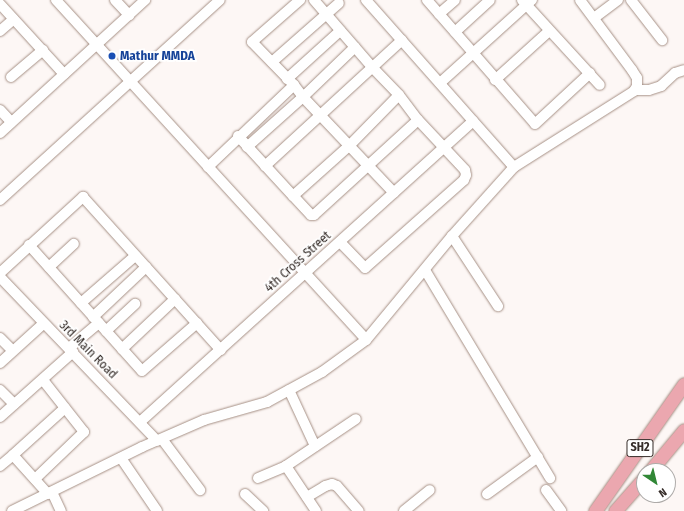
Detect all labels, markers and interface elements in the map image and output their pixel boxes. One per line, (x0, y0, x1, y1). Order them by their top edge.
place label: Mathur MMDA (120, 48, 195, 64)
marker: Mathur MMDA (107, 51, 117, 61)
street label: 4th Cross Street (262, 228, 334, 296)
street label: 3rd Main Road (56, 318, 120, 382)
road number: SH2 (626, 438, 654, 458)
north arrow (636, 463, 676, 503)
text: N (656, 485, 669, 500)

